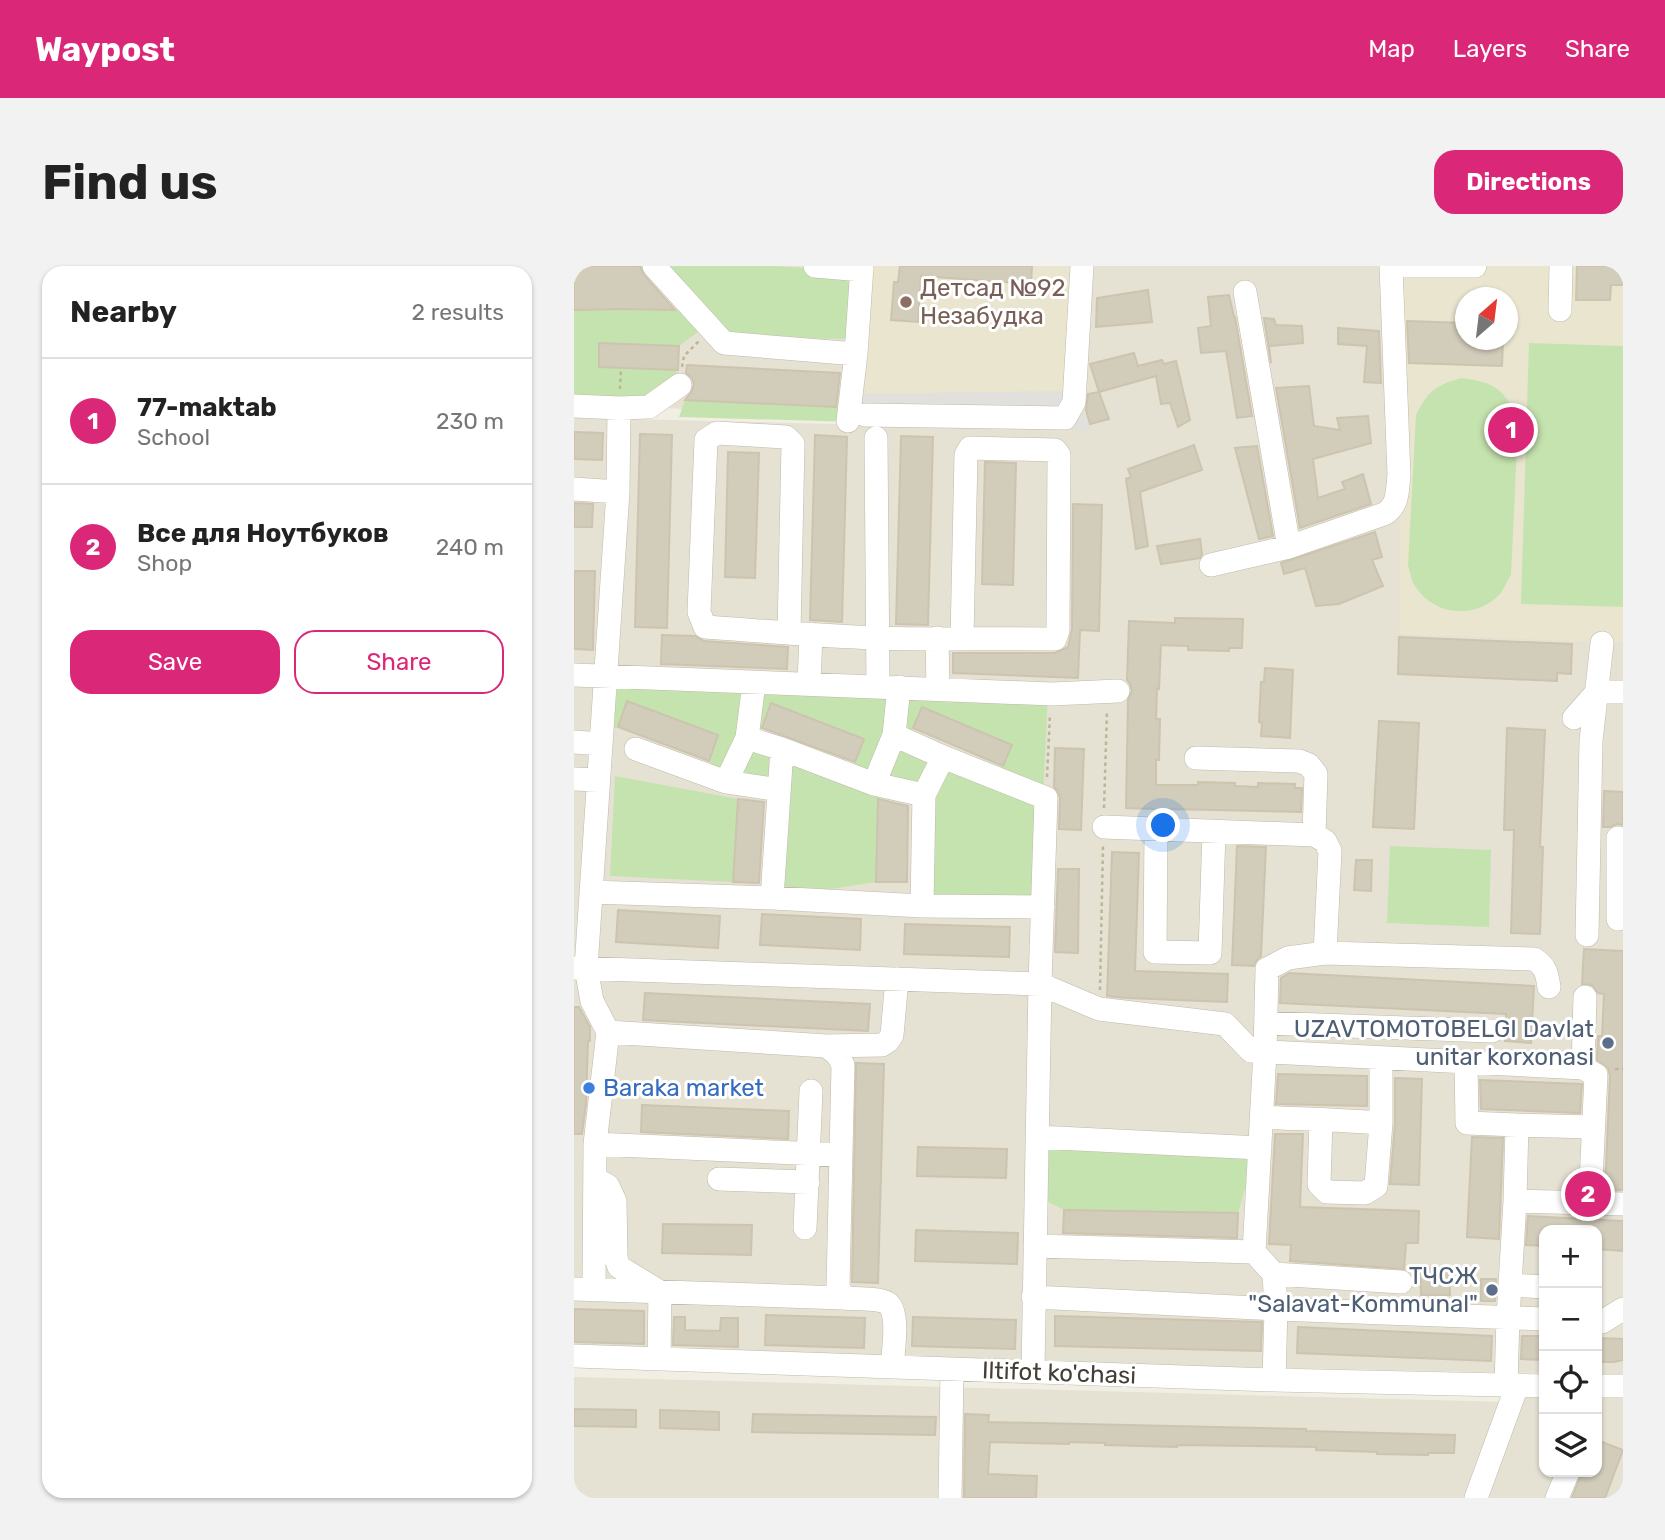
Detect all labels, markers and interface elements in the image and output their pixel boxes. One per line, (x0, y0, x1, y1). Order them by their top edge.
text: Waypost (35, 30, 175, 69)
text: Map (1368, 35, 1415, 63)
text: Layers (1453, 35, 1527, 63)
text: Share (1565, 35, 1630, 63)
button: Directions (1434, 150, 1623, 214)
text: Find us (42, 153, 218, 211)
place label: Детсад №92 Незабудка (920, 274, 1066, 330)
north arrow (1455, 287, 1518, 350)
text: Nearby (70, 294, 177, 330)
marker: Детсад №92 Незабудка (898, 294, 914, 310)
text: 2 results (412, 298, 504, 326)
text: 77-maktab (137, 392, 277, 423)
pin: 1 (1488, 404, 1534, 456)
text: 1 (87, 407, 99, 435)
text: 230 m (436, 407, 504, 435)
text: School (137, 423, 210, 451)
text: Все для Ноутбуков (137, 518, 389, 549)
text: 2 (86, 533, 100, 561)
text: 240 m (436, 533, 504, 561)
text: Shop (137, 549, 192, 577)
button: Save (70, 630, 280, 694)
button: Share (294, 630, 504, 694)
your location (1146, 808, 1180, 842)
place label: UZAVTOMOTOBELGI Davlat unitar korxonasi (1294, 1015, 1594, 1071)
marker: UZAVTOMOTOBELGI Davlat unitar korxonasi (1600, 1035, 1616, 1051)
place label: Baraka market (603, 1074, 764, 1102)
marker: Baraka market (581, 1080, 597, 1096)
pin: 2 (1565, 1168, 1611, 1220)
map controls (1539, 1225, 1602, 1477)
button: + (1539, 1225, 1602, 1288)
place label: ТЧСЖ "Salavat-Kommunal" (1248, 1262, 1478, 1318)
marker: ТЧСЖ "Salavat-Kommunal" (1484, 1282, 1500, 1298)
button: − (1539, 1288, 1602, 1351)
button: locate (1539, 1351, 1602, 1414)
street label: Iltifot ko'chasi (982, 1356, 1136, 1390)
button: layers (1539, 1414, 1602, 1477)

